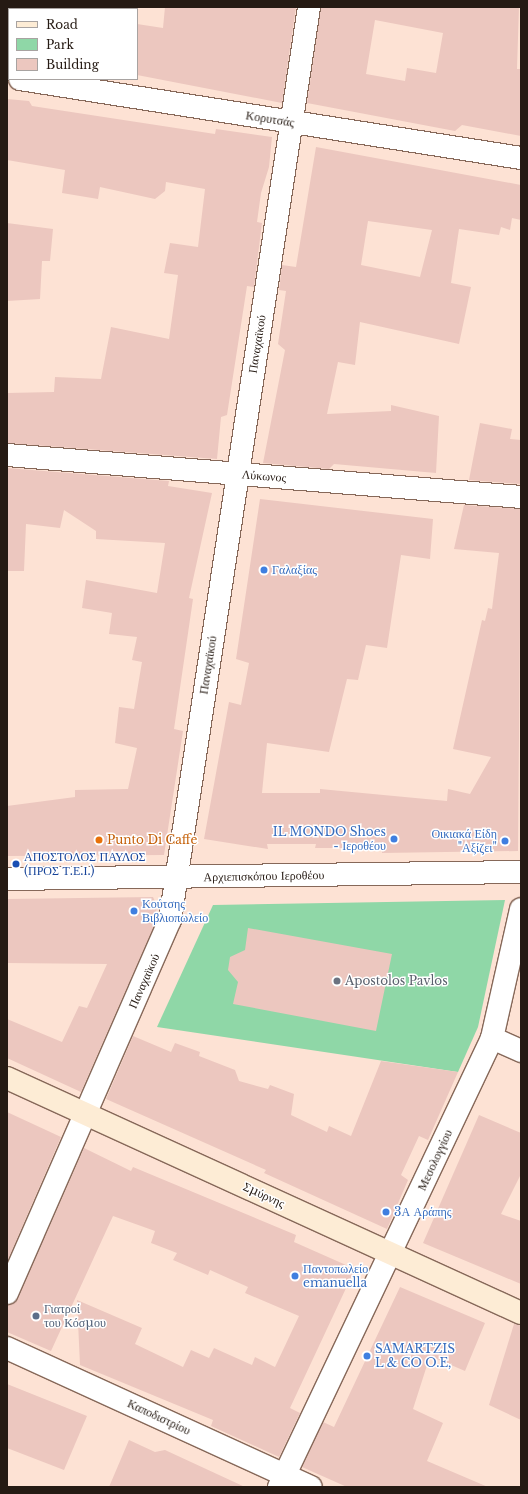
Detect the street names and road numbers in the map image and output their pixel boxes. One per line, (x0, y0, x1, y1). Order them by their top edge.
street label: Κορυτσάς (245, 108, 295, 130)
street label: Παναχαϊκού (245, 314, 269, 374)
street label: Λύκωνος (241, 467, 287, 485)
street label: Παναχαϊκού (196, 635, 220, 695)
street label: Αρχιεπισκόπου Ιεροθέου (203, 868, 325, 884)
street label: Παναχαϊκού (125, 951, 163, 1011)
street label: Μεσολογγίου (415, 1127, 455, 1193)
street label: Σμύρνης (241, 1179, 287, 1211)
street label: Καποδιστρίου (125, 1396, 193, 1438)

